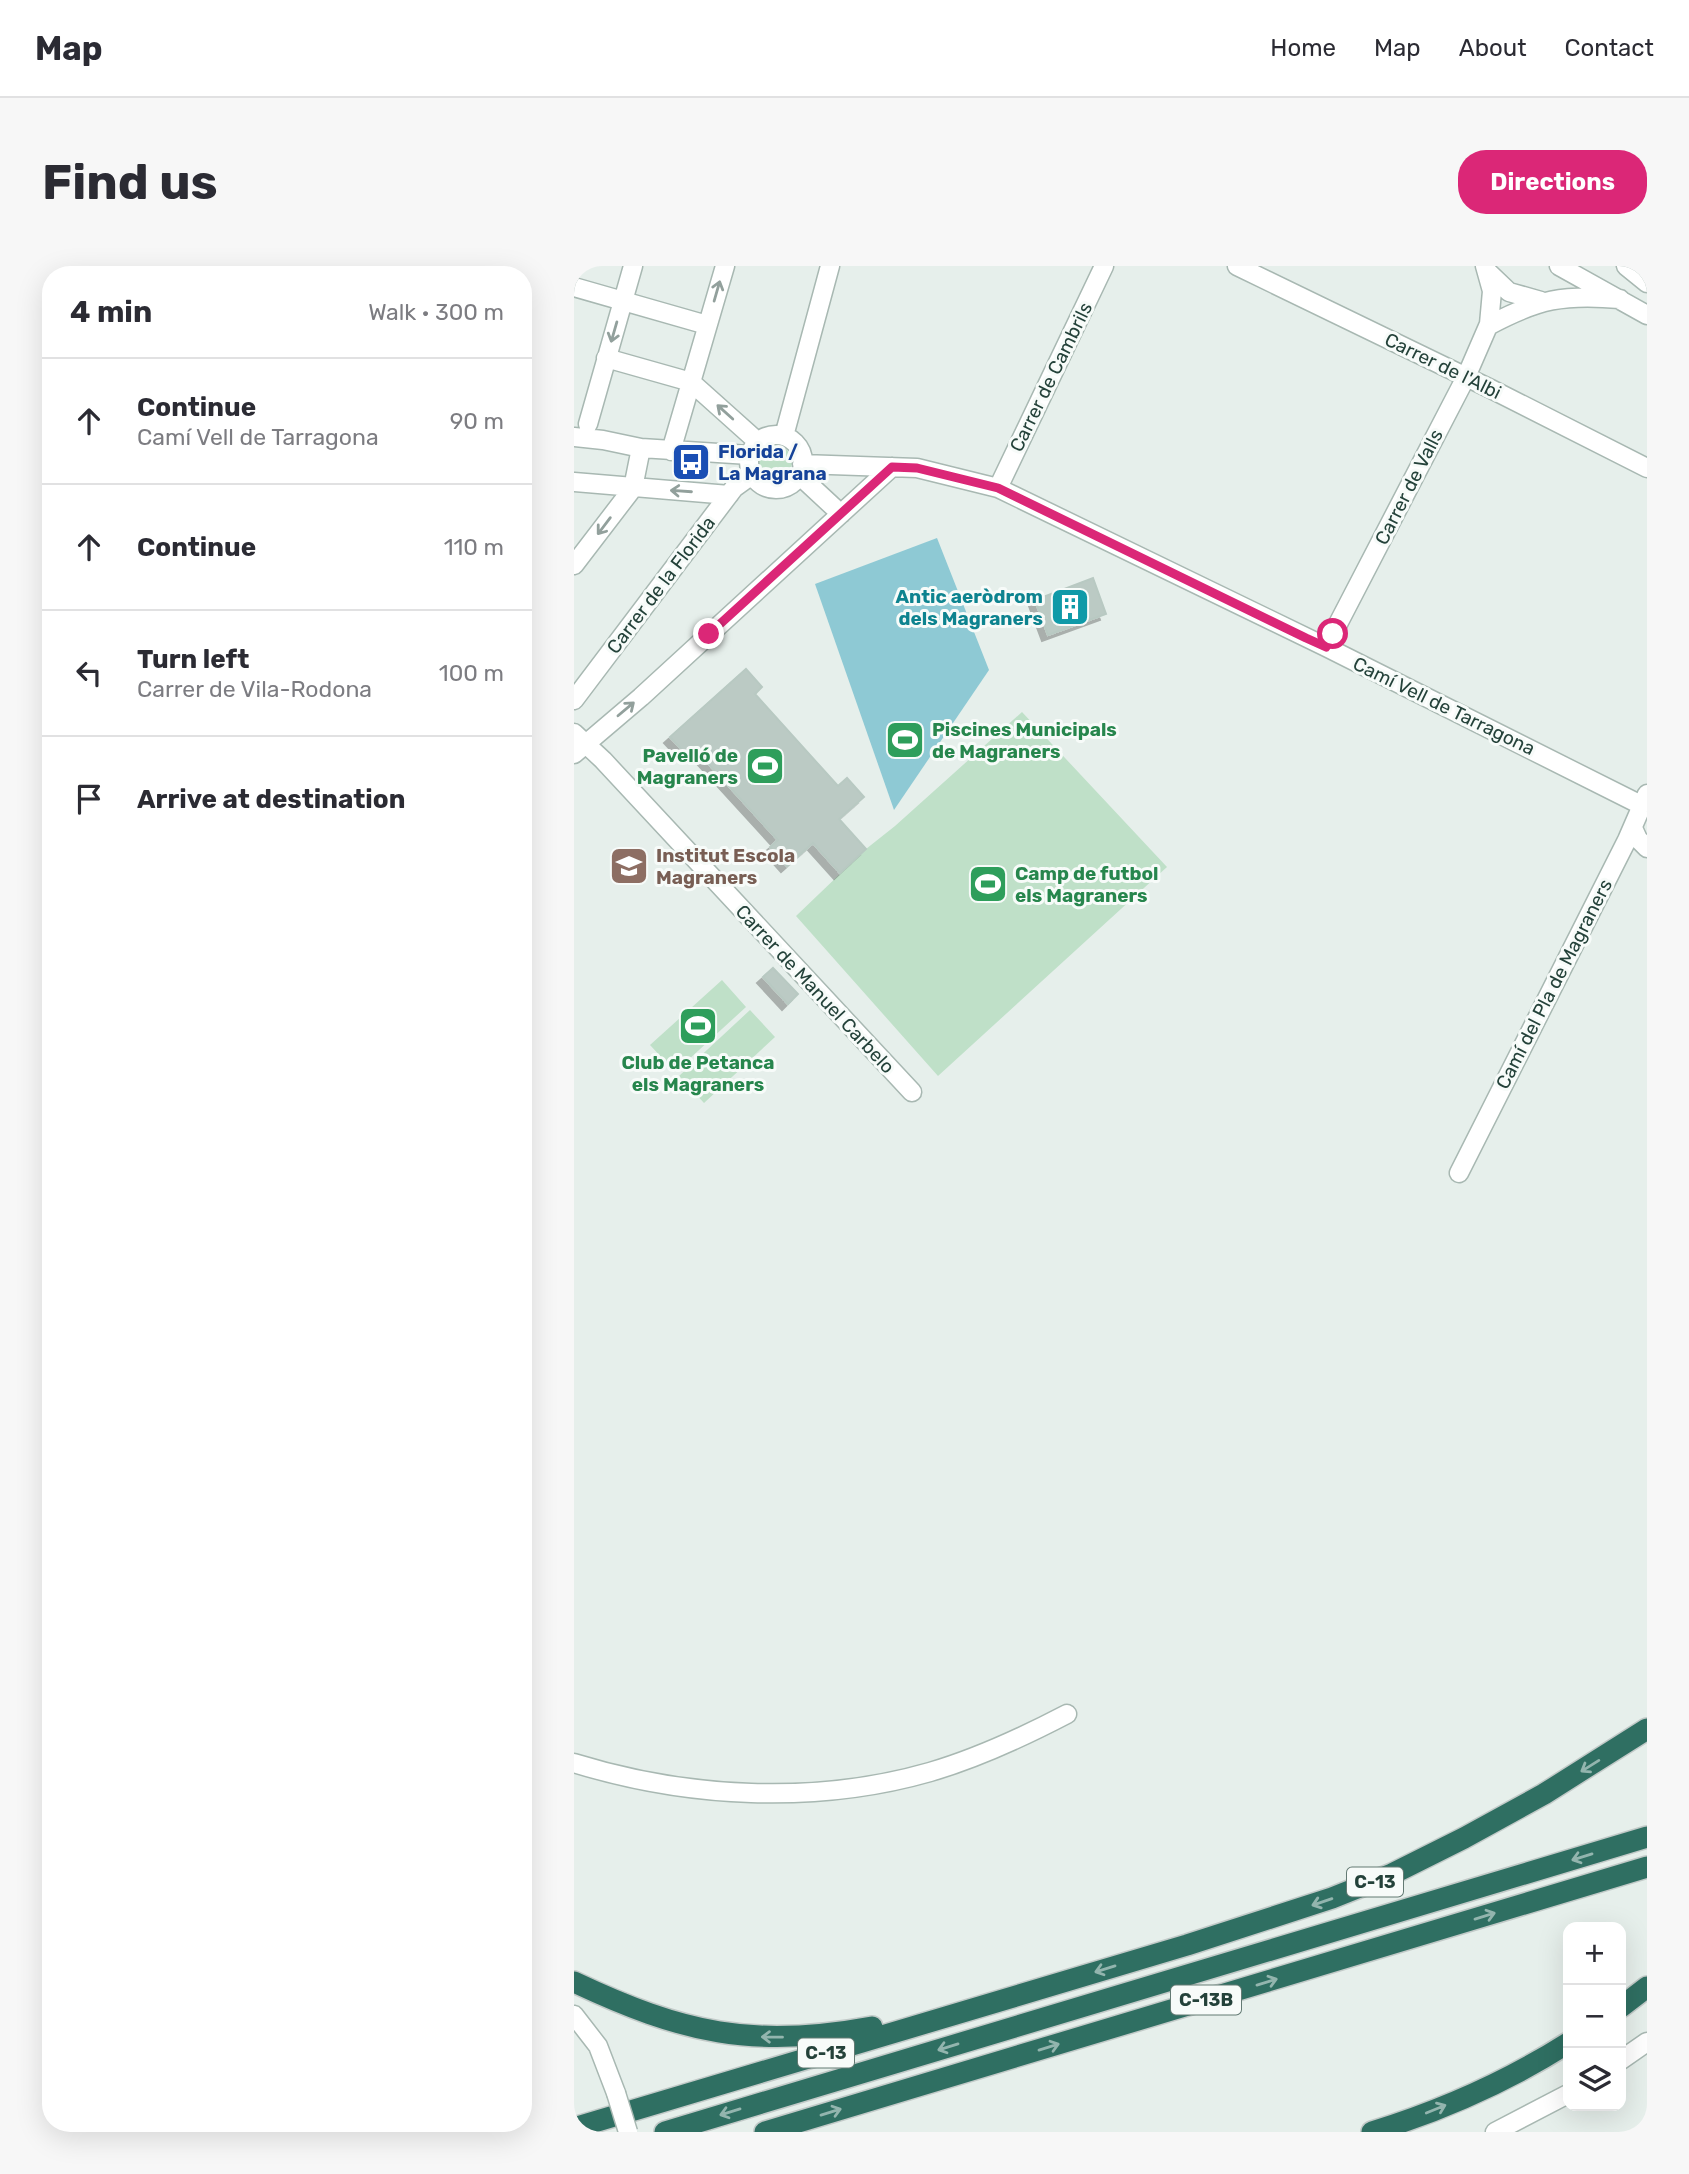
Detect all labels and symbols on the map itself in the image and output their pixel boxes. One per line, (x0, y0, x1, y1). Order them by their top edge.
one-way arrow (712, 280, 725, 302)
street label: Carrer de Cambrils (1005, 298, 1097, 456)
one-way arrow (607, 320, 620, 342)
street label: Carrer de l'Albi (1381, 328, 1505, 404)
one-way arrow (716, 404, 734, 420)
street label: Carrer de Valls (1370, 425, 1448, 549)
place label: Florida / La Magrana (718, 440, 827, 485)
bus stop icon: Florida / La Magrana (670, 441, 712, 483)
one-way arrow (670, 484, 693, 497)
street label: Carrer de la Florida (602, 512, 720, 658)
one-way arrow (596, 516, 611, 535)
place label: Antic aeròdrom dels Magraners (896, 585, 1043, 630)
building icon: Antic aeròdrom dels Magraners (1049, 586, 1091, 628)
route end (693, 618, 724, 649)
route start (1317, 618, 1348, 649)
street label: Camí Vell de Tarragona (1349, 652, 1539, 760)
one-way arrow (617, 701, 635, 717)
place label: Piscines Municipals de Magraners (932, 718, 1117, 763)
sports icon: Piscines Municipals de Magraners (884, 719, 926, 761)
place label: Pavelló de Magraners (637, 744, 738, 789)
sports icon: Pavelló de Magraners (744, 745, 786, 787)
place label: Institut Escola Magraners (656, 844, 795, 889)
school or university icon: Institut Escola Magraners (608, 845, 650, 887)
place label: Camp de futbol els Magraners (1015, 862, 1159, 907)
sports icon: Camp de futbol els Magraners (967, 863, 1009, 905)
street label: Camí del Pla de Magraners (1491, 875, 1617, 1093)
street label: Carrer de Manuel Carbelo (731, 900, 899, 1078)
sports icon: Club de Petanca els Magraners (677, 1005, 719, 1047)
place label: Club de Petanca els Magraners (621, 1051, 775, 1096)
one-way arrow (1581, 1760, 1601, 1774)
one-way arrow (1571, 1851, 1593, 1864)
road number: C-13 (1347, 1868, 1403, 1896)
one-way arrow (1311, 1896, 1333, 1909)
one-way arrow (1473, 1909, 1495, 1922)
one-way arrow (1094, 1964, 1116, 1976)
one-way arrow (1255, 1974, 1277, 1987)
road number: C-13B (1171, 1986, 1241, 2015)
one-way arrow (761, 2031, 784, 2044)
road number: C-13 (798, 2038, 854, 2067)
one-way arrow (1037, 2039, 1059, 2052)
one-way arrow (937, 2041, 959, 2054)
one-way arrow (1425, 2102, 1447, 2115)
one-way arrow (819, 2105, 841, 2118)
one-way arrow (719, 2107, 741, 2120)

